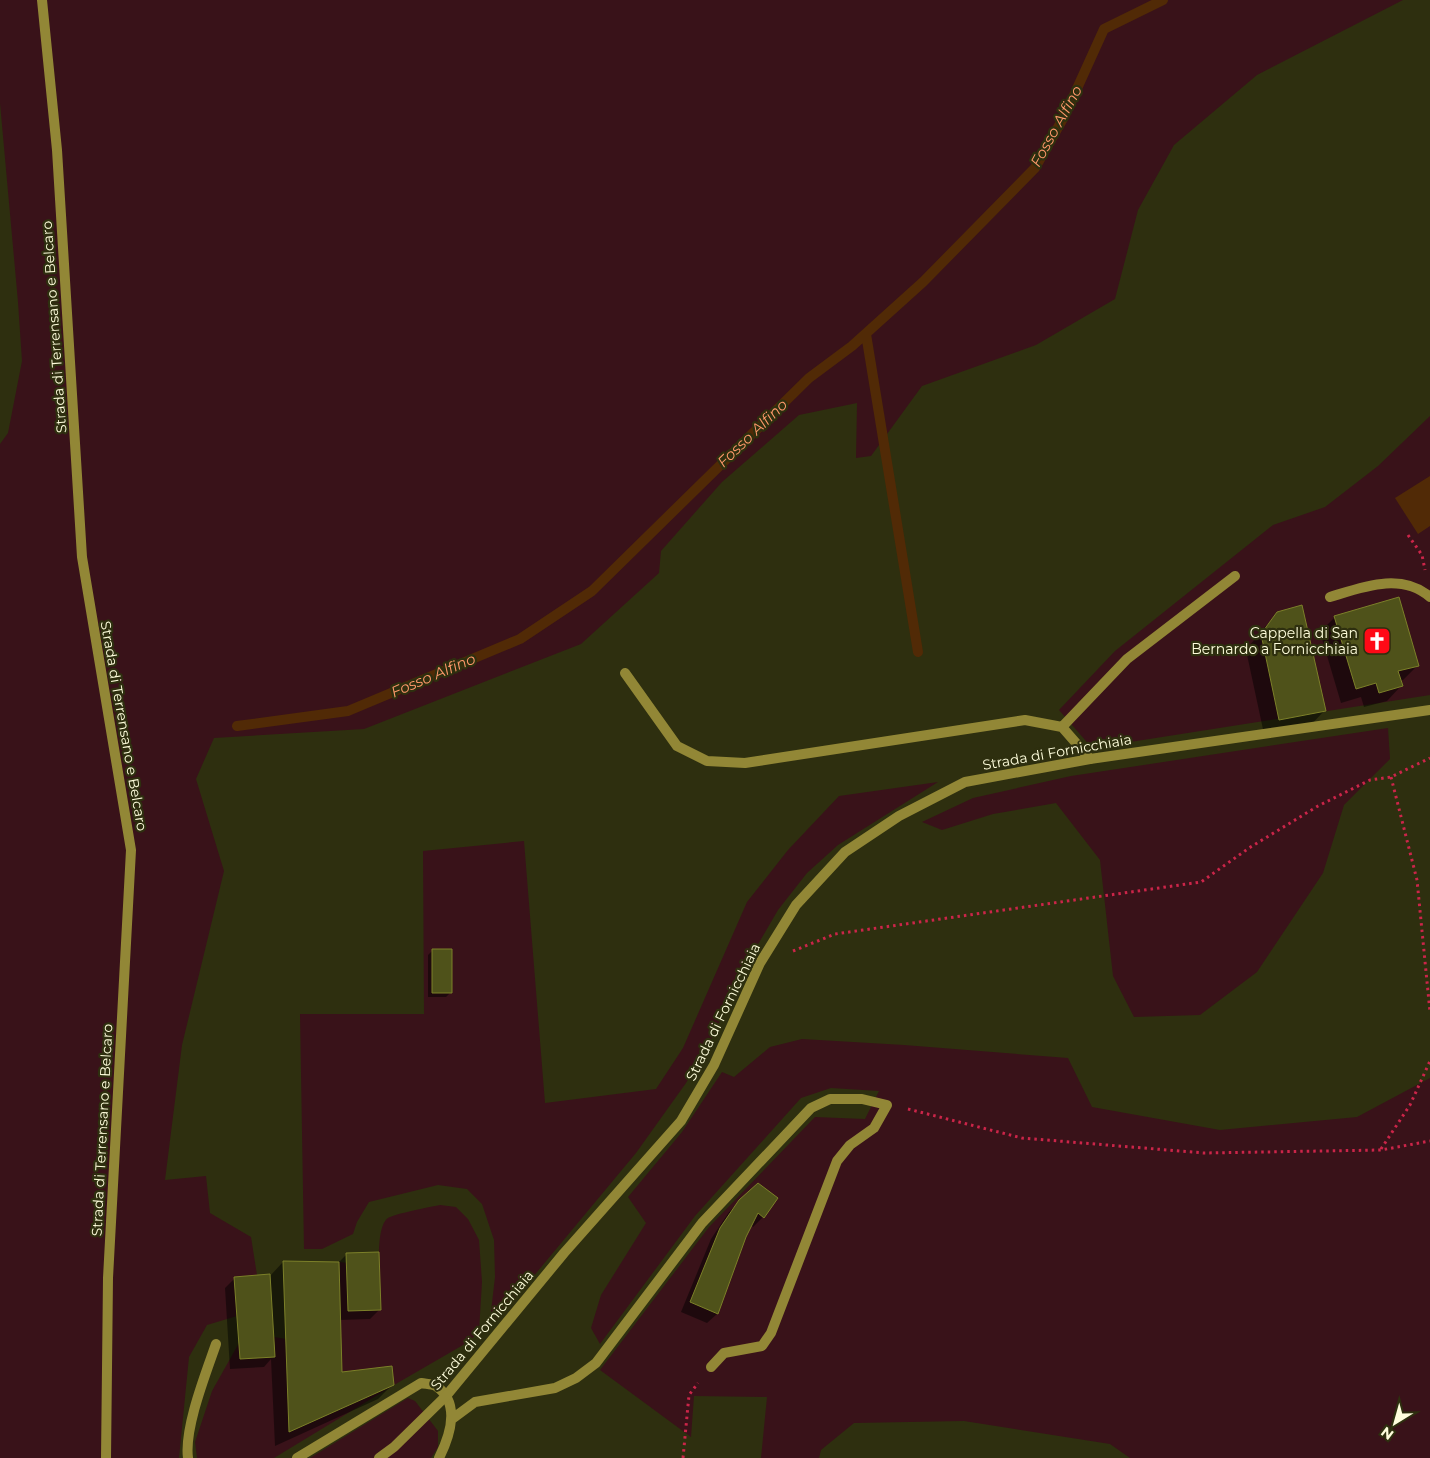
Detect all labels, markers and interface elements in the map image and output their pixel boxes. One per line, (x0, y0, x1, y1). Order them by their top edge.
water label: Fosso Alfino (1026, 82, 1086, 170)
street label: Strada di Terrensano e Belcaro (38, 220, 70, 434)
water label: Fosso Alfino (713, 395, 791, 471)
street label: Strada di Terrensano e Belcaro (97, 620, 151, 833)
place label: Cappella di San Bernardo a Fornicchiaia (1191, 624, 1358, 658)
church icon: Cappella di San Bernardo a Fornicchiaia (1362, 626, 1392, 656)
water label: Fosso Alfino (388, 649, 478, 701)
street label: Strada di Fornicchiaia (981, 730, 1133, 774)
street label: Strada di Fornicchiaia (682, 940, 764, 1084)
street label: Strada di Terrensano e Belcaro (87, 1023, 117, 1237)
street label: Strada di Fornicchiaia (427, 1266, 537, 1394)
north arrow (1370, 1398, 1420, 1448)
text: N (1377, 1423, 1397, 1444)

